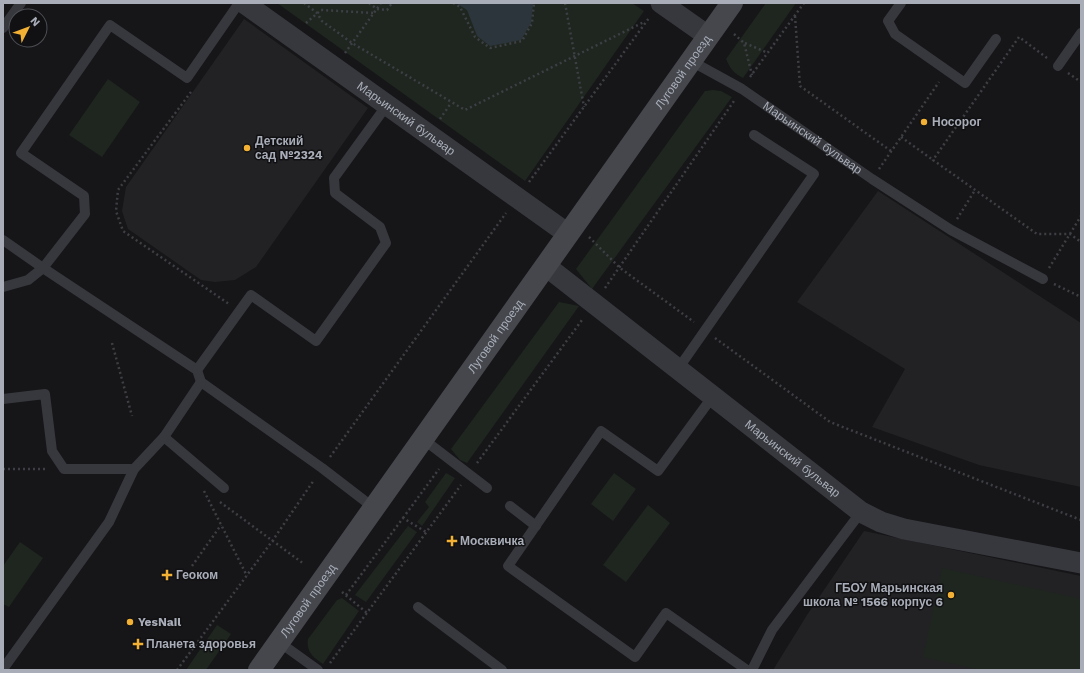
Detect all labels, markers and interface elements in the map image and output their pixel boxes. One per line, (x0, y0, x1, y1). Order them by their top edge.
north arrow (8, 8, 48, 48)
text: N (28, 14, 43, 29)
street label: Луговой проезд (652, 32, 714, 112)
street label: Марьинский бульвар (354, 79, 458, 158)
street label: Марьинский бульвар (760, 99, 865, 177)
place label: Носорог (932, 115, 982, 129)
marker: Носорог (919, 117, 929, 127)
place label: Детский сад №2324 (255, 134, 323, 162)
marker: Детский сад №2324 (242, 143, 252, 153)
street label: Луговой проезд (465, 297, 526, 376)
street label: Марьинский бульвар (742, 417, 843, 500)
place label: Москвичка (460, 534, 525, 548)
marker: Москвичка (447, 536, 457, 546)
street label: Луговой проезд (277, 561, 339, 640)
place label: Геоком (176, 568, 218, 582)
marker: Геоком (161, 569, 173, 581)
place label: ГБОУ Марьинская школа № 1566 корпус 6 (803, 581, 943, 609)
marker: ГБОУ Марьинская школа № 1566 корпус 6 (946, 590, 956, 600)
place label: YesNail (138, 615, 181, 629)
marker: YesNail (125, 617, 135, 627)
place label: Планета здоровья (146, 637, 256, 651)
marker: Планета здоровья (133, 639, 143, 649)

